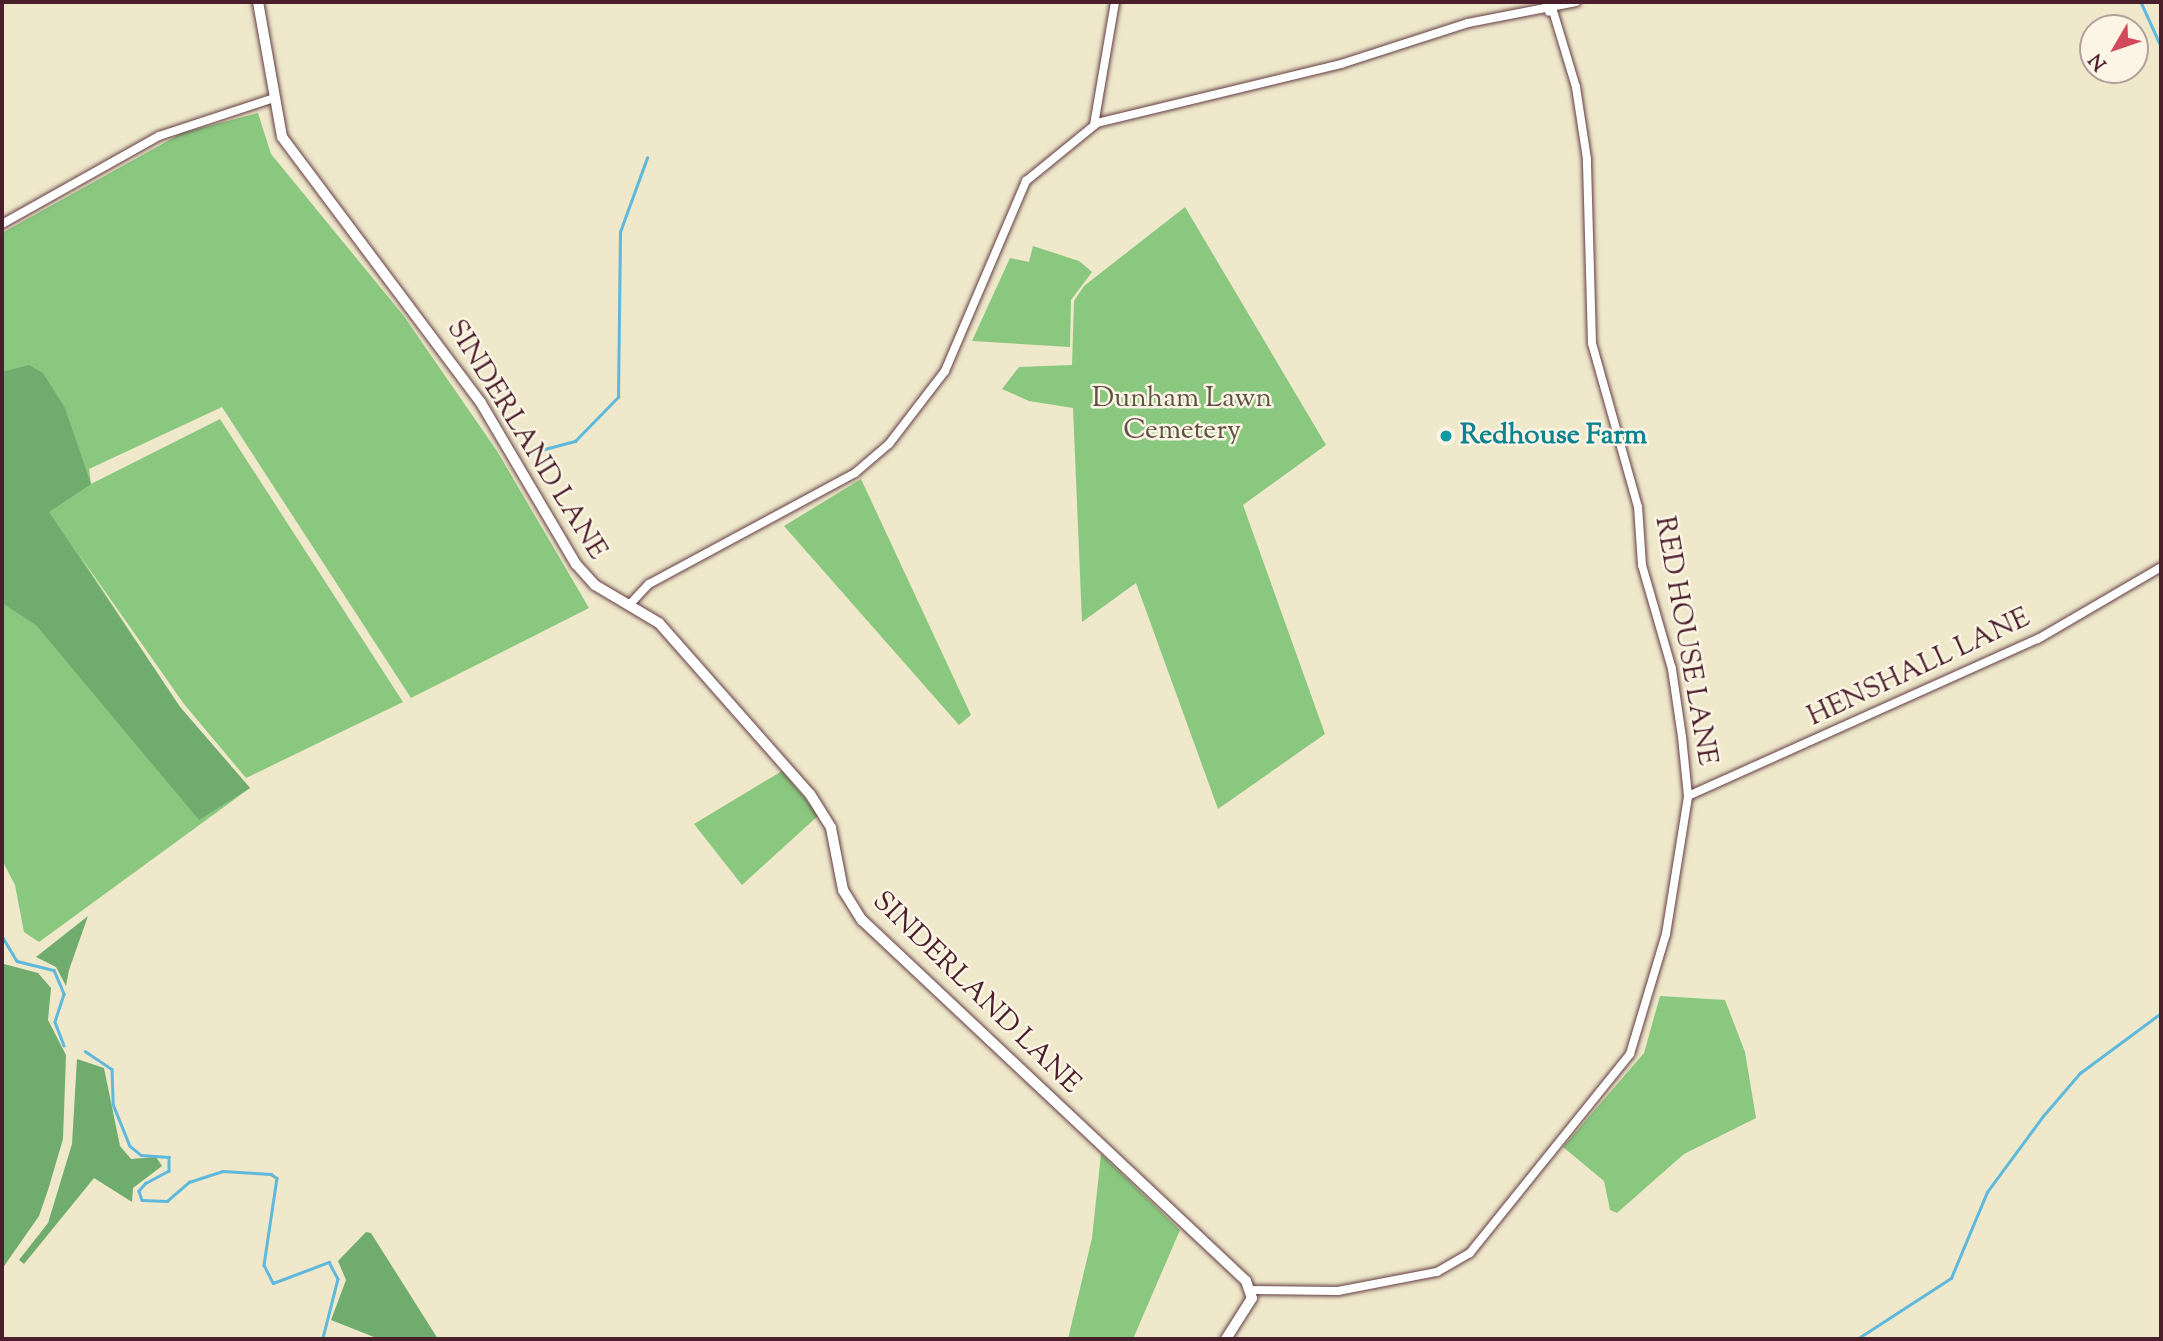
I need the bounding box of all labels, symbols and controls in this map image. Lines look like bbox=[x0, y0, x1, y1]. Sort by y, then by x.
north arrow bbox=[2079, 14, 2149, 84]
text: N bbox=[2084, 47, 2114, 76]
street label: SINDERLAND LANE bbox=[439, 314, 613, 566]
park label: Dunham Lawn Cemetery bbox=[1092, 382, 1272, 448]
place label: Redhouse Farm bbox=[1460, 419, 1647, 453]
marker: Redhouse Farm bbox=[1438, 428, 1454, 444]
street label: RED HOUSE LANE bbox=[1647, 514, 1723, 768]
street label: HENSHALL LANE bbox=[1802, 602, 2036, 734]
street label: SINDERLAND LANE bbox=[865, 885, 1087, 1101]

